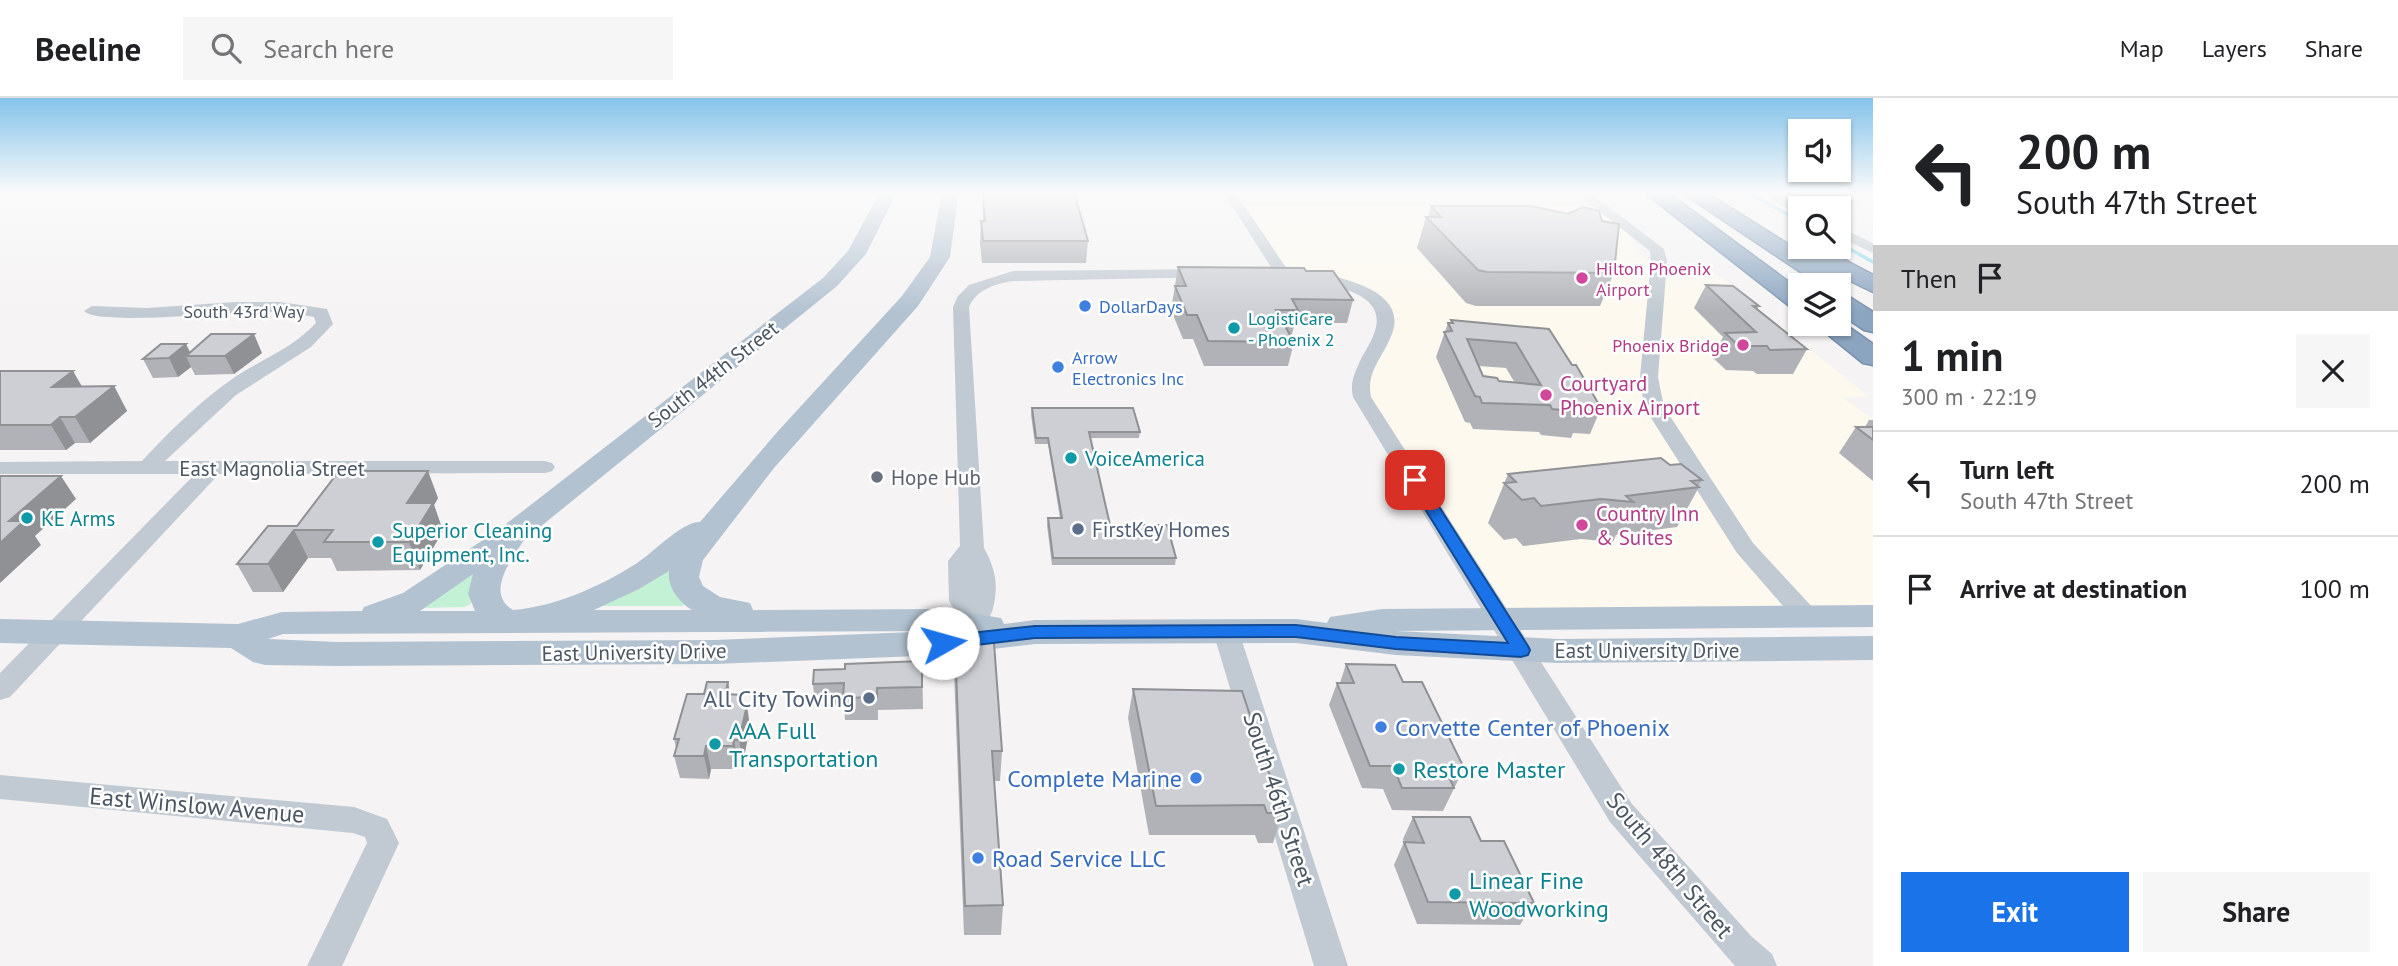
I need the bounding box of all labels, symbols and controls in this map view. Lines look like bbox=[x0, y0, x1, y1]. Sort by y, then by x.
search box bbox=[183, 17, 673, 80]
text: Beeline bbox=[35, 27, 141, 70]
icon: search bbox=[207, 29, 245, 67]
text: Search here bbox=[263, 32, 394, 65]
text: Map bbox=[2120, 33, 2164, 64]
text: Layers bbox=[2202, 33, 2267, 64]
text: Share bbox=[2305, 33, 2363, 64]
map controls bbox=[1788, 119, 1851, 336]
button: sound bbox=[1788, 119, 1851, 182]
text: 200 m bbox=[2016, 119, 2151, 183]
icon: left bbox=[1901, 126, 1992, 217]
text: South 47th Street bbox=[2016, 181, 2257, 223]
button: search bbox=[1788, 196, 1851, 259]
place label: Hilton Phoenix Airport bbox=[1596, 257, 1711, 301]
icon: arrive bbox=[1971, 259, 2009, 297]
text: Then bbox=[1901, 262, 1957, 295]
marker: Hilton Phoenix Airport bbox=[1574, 270, 1590, 286]
button: layers bbox=[1788, 273, 1851, 336]
place label: DollarDays bbox=[1099, 295, 1183, 318]
marker: DollarDays bbox=[1077, 298, 1093, 314]
street label: South 43rd Way bbox=[183, 300, 305, 323]
place label: LogistiCare - Phoenix 2 bbox=[1248, 307, 1335, 351]
street label: South 44th Street bbox=[642, 315, 784, 433]
marker: LogistiCare - Phoenix 2 bbox=[1226, 320, 1242, 336]
text: 1 min bbox=[1901, 328, 2003, 383]
place label: Phoenix Bridge bbox=[1612, 334, 1729, 357]
button: close bbox=[2296, 334, 2370, 408]
marker: Phoenix Bridge bbox=[1735, 337, 1751, 353]
place label: Arrow Electronics Inc bbox=[1072, 346, 1184, 390]
marker: Arrow Electronics Inc bbox=[1050, 359, 1066, 375]
place label: Courtyard Phoenix Airport bbox=[1560, 370, 1700, 421]
text: 300 m · 22:19 bbox=[1901, 382, 2037, 411]
marker: Courtyard Phoenix Airport bbox=[1538, 387, 1554, 403]
place label: VoiceAmerica bbox=[1084, 445, 1205, 472]
marker: VoiceAmerica bbox=[1063, 450, 1079, 466]
pin bbox=[1385, 450, 1445, 510]
text: Turn left bbox=[1960, 453, 2054, 486]
street label: East Magnolia Street bbox=[179, 455, 365, 482]
icon: arrive bbox=[1396, 461, 1434, 499]
place label: Hope Hub bbox=[891, 464, 981, 491]
icon: left bbox=[1901, 465, 1939, 503]
text: 200 m bbox=[2299, 467, 2370, 500]
marker: Hope Hub bbox=[869, 469, 885, 485]
text: South 47th Street bbox=[1960, 486, 2133, 515]
place label: Country Inn & Suites bbox=[1596, 500, 1699, 551]
place label: KE Arms bbox=[41, 505, 115, 532]
marker: KE Arms bbox=[19, 510, 35, 526]
place label: FirstKey Homes bbox=[1092, 516, 1230, 543]
place label: Superior Cleaning Equipment, Inc. bbox=[392, 517, 552, 568]
marker: Country Inn & Suites bbox=[1574, 517, 1590, 533]
marker: FirstKey Homes bbox=[1070, 521, 1086, 537]
marker: Superior Cleaning Equipment, Inc. bbox=[370, 534, 386, 550]
icon: arrive bbox=[1901, 570, 1939, 608]
text: Arrive at destination bbox=[1960, 572, 2187, 605]
text: 100 m bbox=[2299, 572, 2370, 605]
position arrow bbox=[906, 606, 980, 680]
street label: East University Drive bbox=[541, 637, 727, 667]
street label: East University Drive bbox=[1554, 637, 1740, 664]
place label: All City Towing bbox=[703, 683, 855, 714]
marker: All City Towing bbox=[861, 690, 877, 706]
street label: South 46th Street bbox=[1236, 708, 1322, 890]
place label: Corvette Center of Phoenix bbox=[1395, 712, 1670, 743]
place label: AAA Full Transportation bbox=[729, 715, 878, 774]
marker: Corvette Center of Phoenix bbox=[1373, 719, 1389, 735]
marker: AAA Full Transportation bbox=[707, 736, 723, 752]
place label: Restore Master bbox=[1413, 754, 1565, 785]
marker: Restore Master bbox=[1391, 761, 1407, 777]
place label: Complete Marine bbox=[1007, 763, 1182, 794]
marker: Complete Marine bbox=[1188, 770, 1204, 786]
street label: East Winslow Avenue bbox=[88, 780, 306, 830]
street label: South 48th Street bbox=[1600, 786, 1740, 944]
place label: Road Service LLC bbox=[992, 843, 1166, 874]
marker: Road Service LLC bbox=[970, 850, 986, 866]
place label: Linear Fine Woodworking bbox=[1469, 865, 1609, 924]
button: Exit bbox=[1901, 872, 2129, 952]
button: Share bbox=[2143, 872, 2370, 952]
marker: Linear Fine Woodworking bbox=[1447, 886, 1463, 902]

